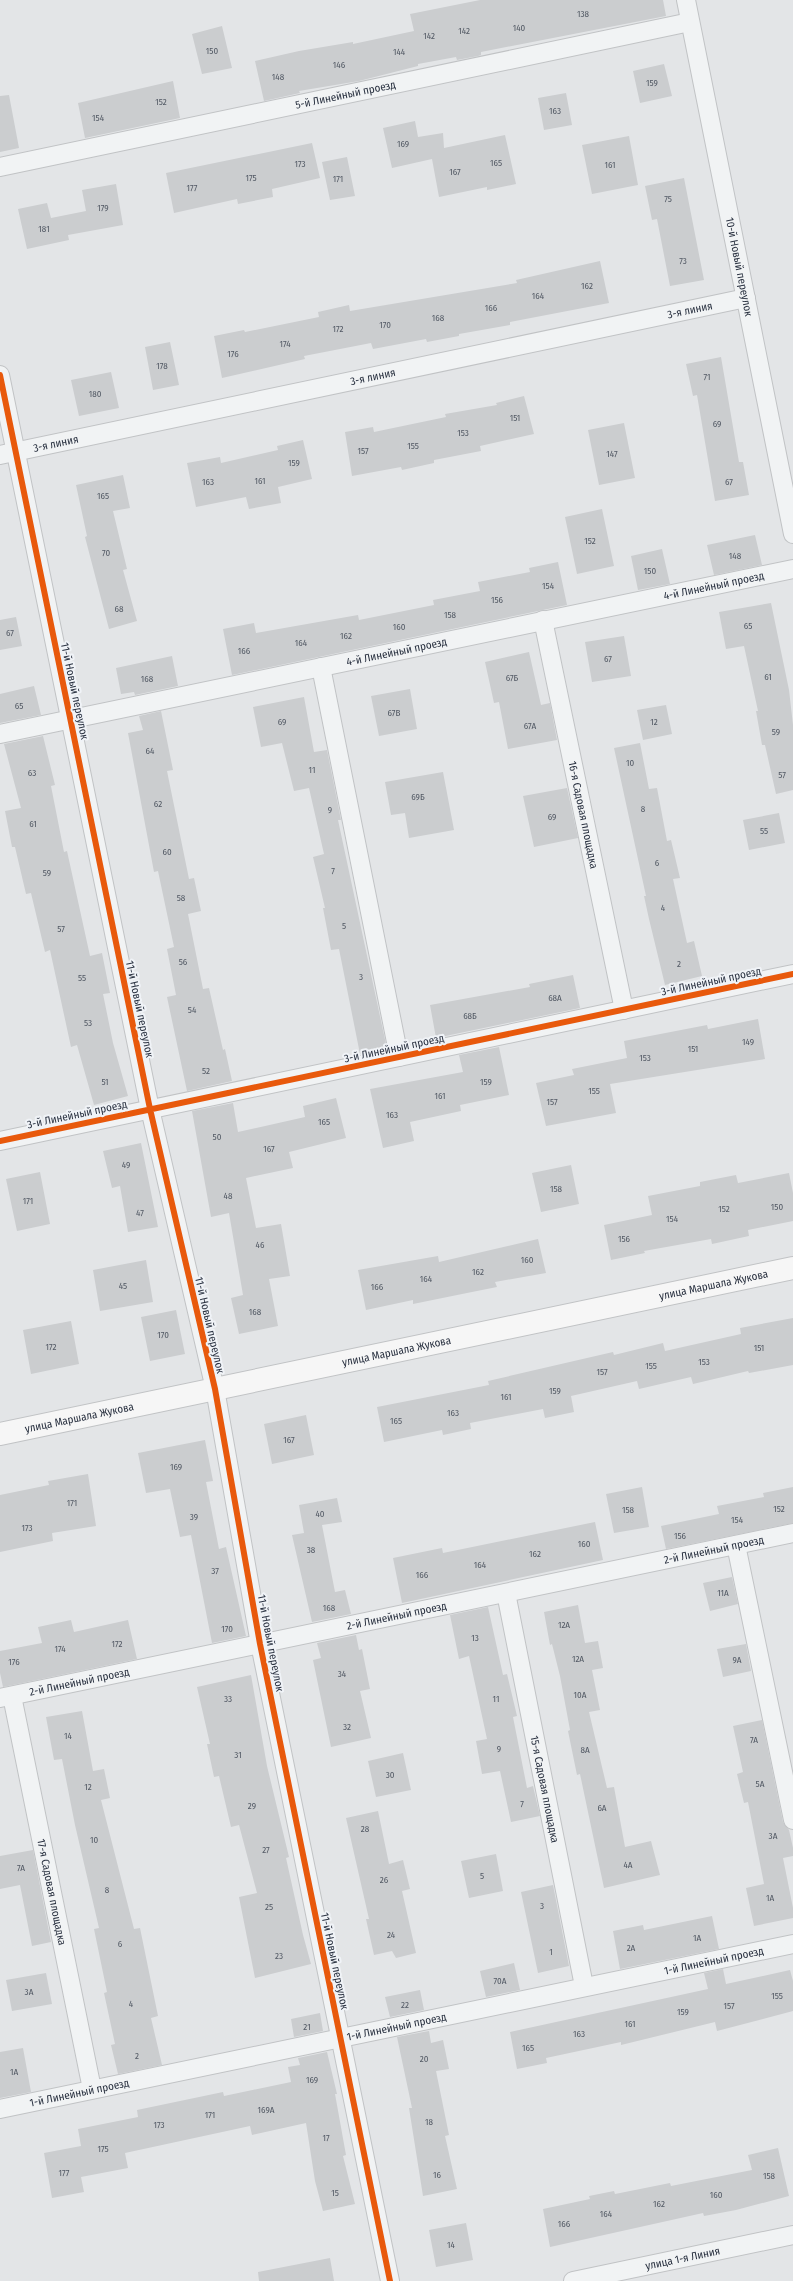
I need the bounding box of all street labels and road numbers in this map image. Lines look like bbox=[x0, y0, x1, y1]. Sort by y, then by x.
street label: 5-й Линейный проезд bbox=[294, 78, 397, 112]
street label: 10-й Новый переулок bbox=[723, 216, 755, 318]
street label: 3-я линия bbox=[666, 299, 714, 321]
street label: 3-я линия bbox=[349, 366, 397, 388]
street label: 3-я линия bbox=[32, 433, 80, 455]
street label: 4-й Линейный проезд bbox=[662, 569, 766, 603]
street label: 4-й Линейный проезд bbox=[345, 635, 448, 669]
street label: 11-й Новый переулок bbox=[58, 641, 91, 742]
street label: 16-я Садовая площадка bbox=[565, 760, 600, 870]
street label: 11-й Новый переулок bbox=[123, 959, 156, 1060]
street label: 3-й Линейный проезд bbox=[660, 964, 763, 998]
street label: 3-й Линейный проезд bbox=[343, 1031, 446, 1065]
street label: 3-й Линейный проезд bbox=[26, 1097, 129, 1131]
street label: улица Маршала Жукова bbox=[658, 1267, 769, 1303]
street label: 11-й Новый переулок bbox=[192, 1276, 227, 1375]
street label: улица Маршала Жукова bbox=[341, 1334, 452, 1369]
street label: улица Маршала Жукова bbox=[24, 1400, 135, 1436]
street label: 2-й Линейный проезд bbox=[663, 1533, 765, 1567]
street label: 11-й Новый переулок bbox=[255, 1593, 286, 1694]
street label: 2-й Линейный проезд bbox=[345, 1599, 448, 1633]
street label: 2-й Линейный проезд bbox=[28, 1665, 131, 1699]
street label: 15-я Садовая площадка bbox=[527, 1735, 561, 1844]
street label: 17-я Садовая площадка bbox=[34, 1838, 69, 1946]
street label: 11-й Новый переулок bbox=[318, 1911, 351, 2012]
street label: 1-й Линейный проезд bbox=[663, 1944, 765, 1978]
street label: 1-й Линейный проезд bbox=[346, 2010, 448, 2044]
street label: 1-й Линейный проезд bbox=[29, 2076, 131, 2110]
street label: улица 1-я Линия bbox=[644, 2244, 721, 2273]

